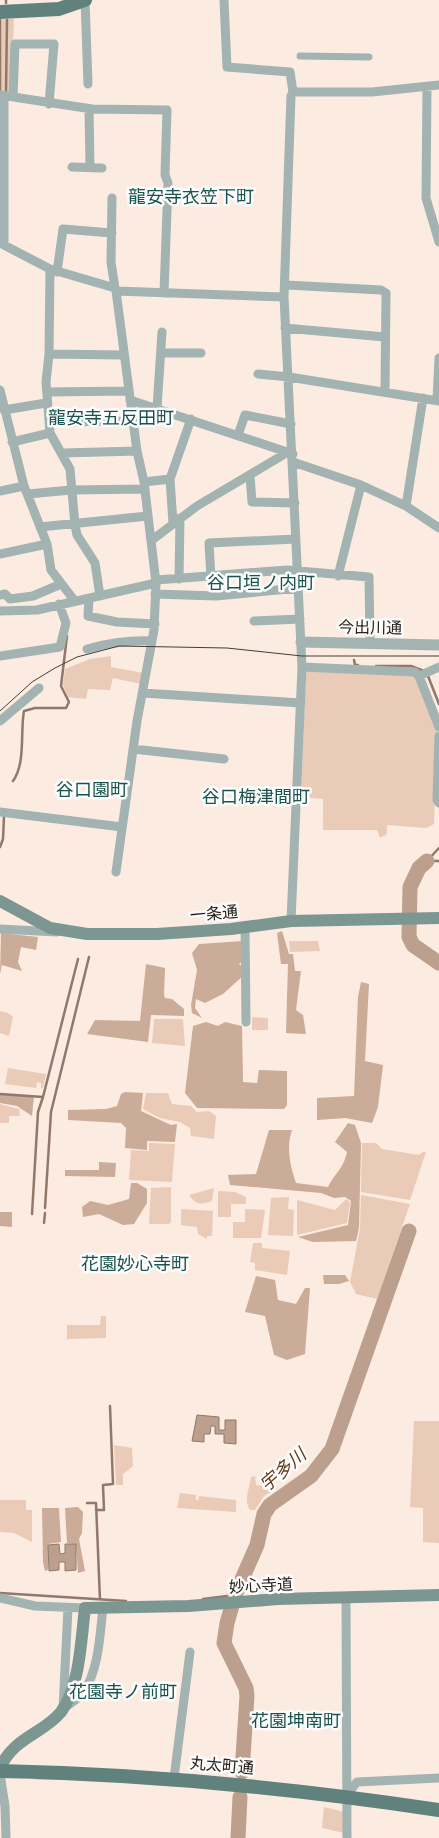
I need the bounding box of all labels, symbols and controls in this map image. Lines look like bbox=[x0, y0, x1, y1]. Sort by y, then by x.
district label: 龍安寺衣笠下町 bbox=[128, 185, 254, 208]
district label: 龍安寺五反田町 bbox=[48, 406, 174, 429]
district label: 谷口垣ノ内町 bbox=[207, 571, 315, 594]
street label: 今出川通 bbox=[338, 616, 402, 639]
district label: 谷口園町 bbox=[56, 778, 128, 801]
district label: 谷口梅津間町 bbox=[202, 785, 310, 808]
street label: 一条通 bbox=[189, 901, 239, 926]
district label: 花園妙心寺町 bbox=[81, 1252, 189, 1275]
water label: 宇多川 bbox=[255, 1442, 312, 1496]
street label: 妙心寺道 bbox=[229, 1573, 294, 1598]
district label: 花園寺ノ前町 bbox=[69, 1680, 177, 1703]
district label: 花園坤南町 bbox=[251, 1709, 341, 1732]
street label: 丸太町通 bbox=[189, 1752, 255, 1779]

